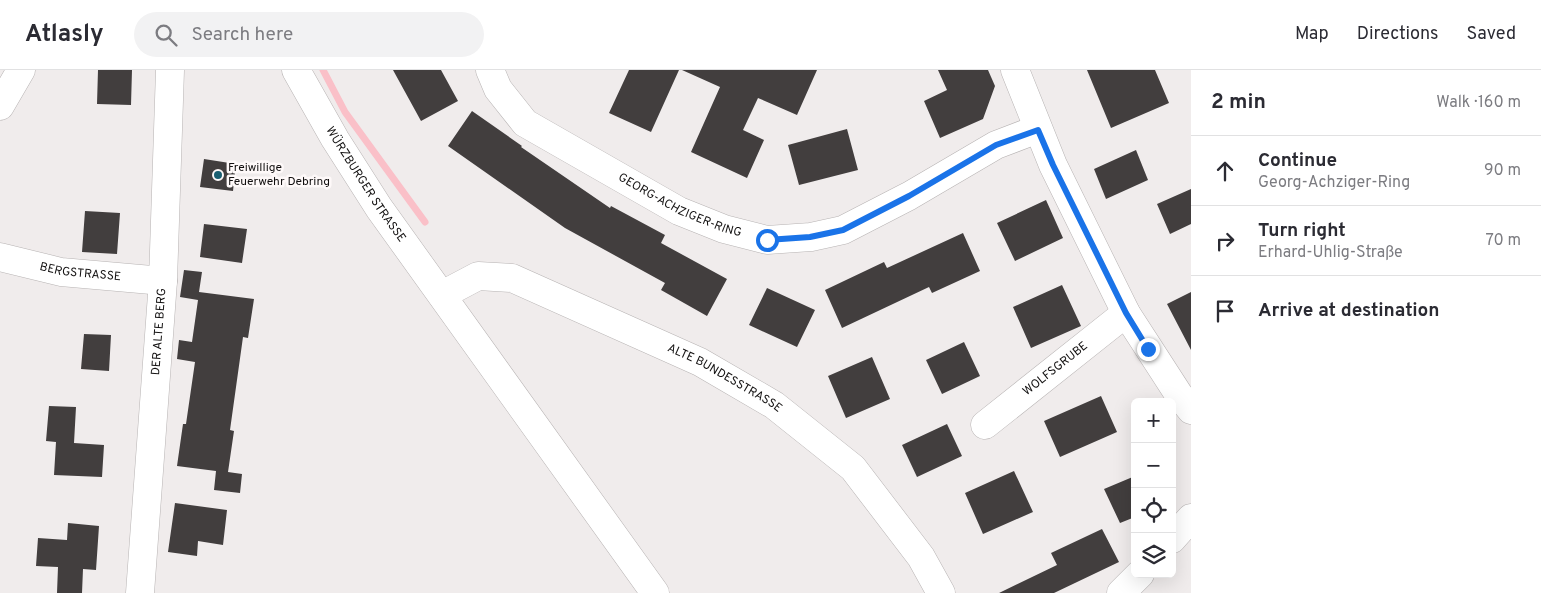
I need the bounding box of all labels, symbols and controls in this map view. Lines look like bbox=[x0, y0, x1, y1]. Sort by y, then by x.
search box bbox=[134, 12, 484, 57]
text: Atlasly bbox=[25, 20, 104, 50]
icon: search bbox=[152, 21, 180, 49]
text: Search here bbox=[192, 23, 293, 47]
text: Map bbox=[1295, 23, 1329, 46]
text: Directions bbox=[1357, 23, 1439, 46]
text: Saved bbox=[1467, 23, 1516, 46]
text: 2 min bbox=[1211, 89, 1266, 116]
text: Walk · 160 m bbox=[1436, 93, 1521, 113]
street label: WÜRZBURGER STRASSE bbox=[322, 124, 409, 246]
text: Continue bbox=[1258, 149, 1337, 173]
icon: ahead bbox=[1211, 157, 1239, 185]
place label: Freiwillige Feuerwehr Debring bbox=[228, 160, 330, 190]
text: 90 m bbox=[1484, 161, 1521, 181]
marker: Freiwillige Feuerwehr Debring bbox=[212, 169, 224, 181]
street label: GEORG-ACHZIGER-RING bbox=[615, 170, 743, 241]
text: Georg-Achziger-Ring bbox=[1258, 173, 1410, 193]
text: Turn right bbox=[1258, 219, 1346, 243]
icon: right bbox=[1211, 227, 1239, 255]
route start bbox=[756, 229, 779, 252]
text: 70 m bbox=[1486, 231, 1521, 251]
text: Erhard-Uhlig-Straße bbox=[1258, 243, 1403, 263]
street label: BERGSTRASSE bbox=[38, 259, 122, 285]
street label: DER ALTE BERG bbox=[148, 288, 170, 376]
icon: arrive bbox=[1211, 297, 1239, 325]
text: Arrive at destination bbox=[1258, 299, 1439, 323]
street label: WOLFSGRUBE bbox=[1020, 338, 1091, 400]
route end bbox=[1137, 338, 1160, 361]
street label: ALTE BUNDESSTRASSE bbox=[665, 340, 785, 416]
map controls bbox=[1131, 398, 1176, 578]
button: + bbox=[1131, 398, 1176, 443]
button: − bbox=[1131, 443, 1176, 488]
button: locate bbox=[1131, 488, 1176, 533]
button: layers bbox=[1131, 533, 1176, 578]

